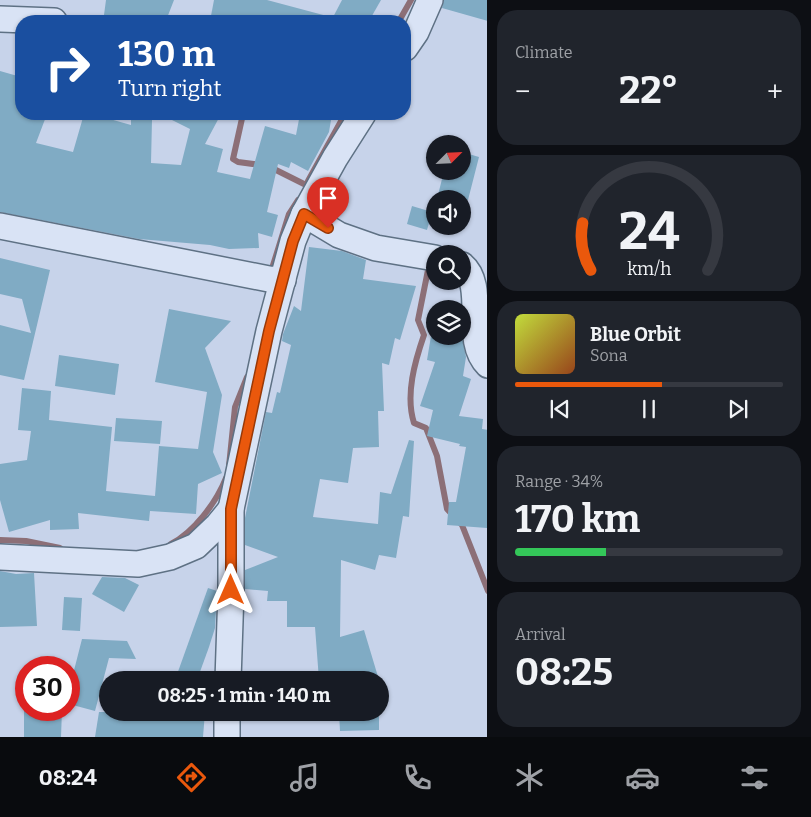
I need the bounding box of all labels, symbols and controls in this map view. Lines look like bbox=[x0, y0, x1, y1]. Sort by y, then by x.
text: 130 m bbox=[118, 33, 215, 75]
icon: right bbox=[35, 35, 100, 100]
text: Climate bbox=[515, 43, 573, 62]
text: 22° bbox=[619, 67, 678, 113]
text: Turn right bbox=[118, 75, 221, 102]
text: − bbox=[515, 75, 530, 108]
text: + bbox=[767, 75, 783, 108]
north arrow bbox=[426, 135, 471, 180]
map controls bbox=[426, 135, 471, 345]
pin bbox=[307, 177, 349, 228]
icon: arrive bbox=[314, 184, 342, 212]
button: sound bbox=[426, 190, 471, 235]
text: 24 bbox=[619, 200, 680, 263]
button: search bbox=[426, 245, 471, 290]
text: km/h bbox=[627, 258, 671, 280]
button: layers bbox=[426, 300, 471, 345]
text: Blue Orbit bbox=[590, 323, 681, 346]
text: Sona bbox=[590, 346, 627, 365]
icon: previous bbox=[546, 395, 574, 423]
icon: pause bbox=[635, 395, 663, 423]
icon: next bbox=[724, 395, 752, 423]
text: Range · 34% bbox=[515, 472, 603, 491]
text: 170 km bbox=[515, 496, 640, 542]
position arrow bbox=[204, 563, 256, 615]
text: Arrival bbox=[515, 625, 566, 644]
text: 08:25 bbox=[515, 649, 613, 695]
speed limit sign: 30 bbox=[15, 656, 80, 721]
text: 08:25 · 1 min · 140 m bbox=[158, 684, 330, 707]
icon: directions bbox=[174, 760, 209, 795]
icon: music bbox=[287, 760, 322, 795]
icon: phone bbox=[400, 760, 435, 795]
icon: climate bbox=[512, 760, 547, 795]
icon: car bbox=[625, 760, 660, 795]
icon: filters bbox=[737, 760, 772, 795]
text: 08:24 bbox=[39, 764, 97, 791]

